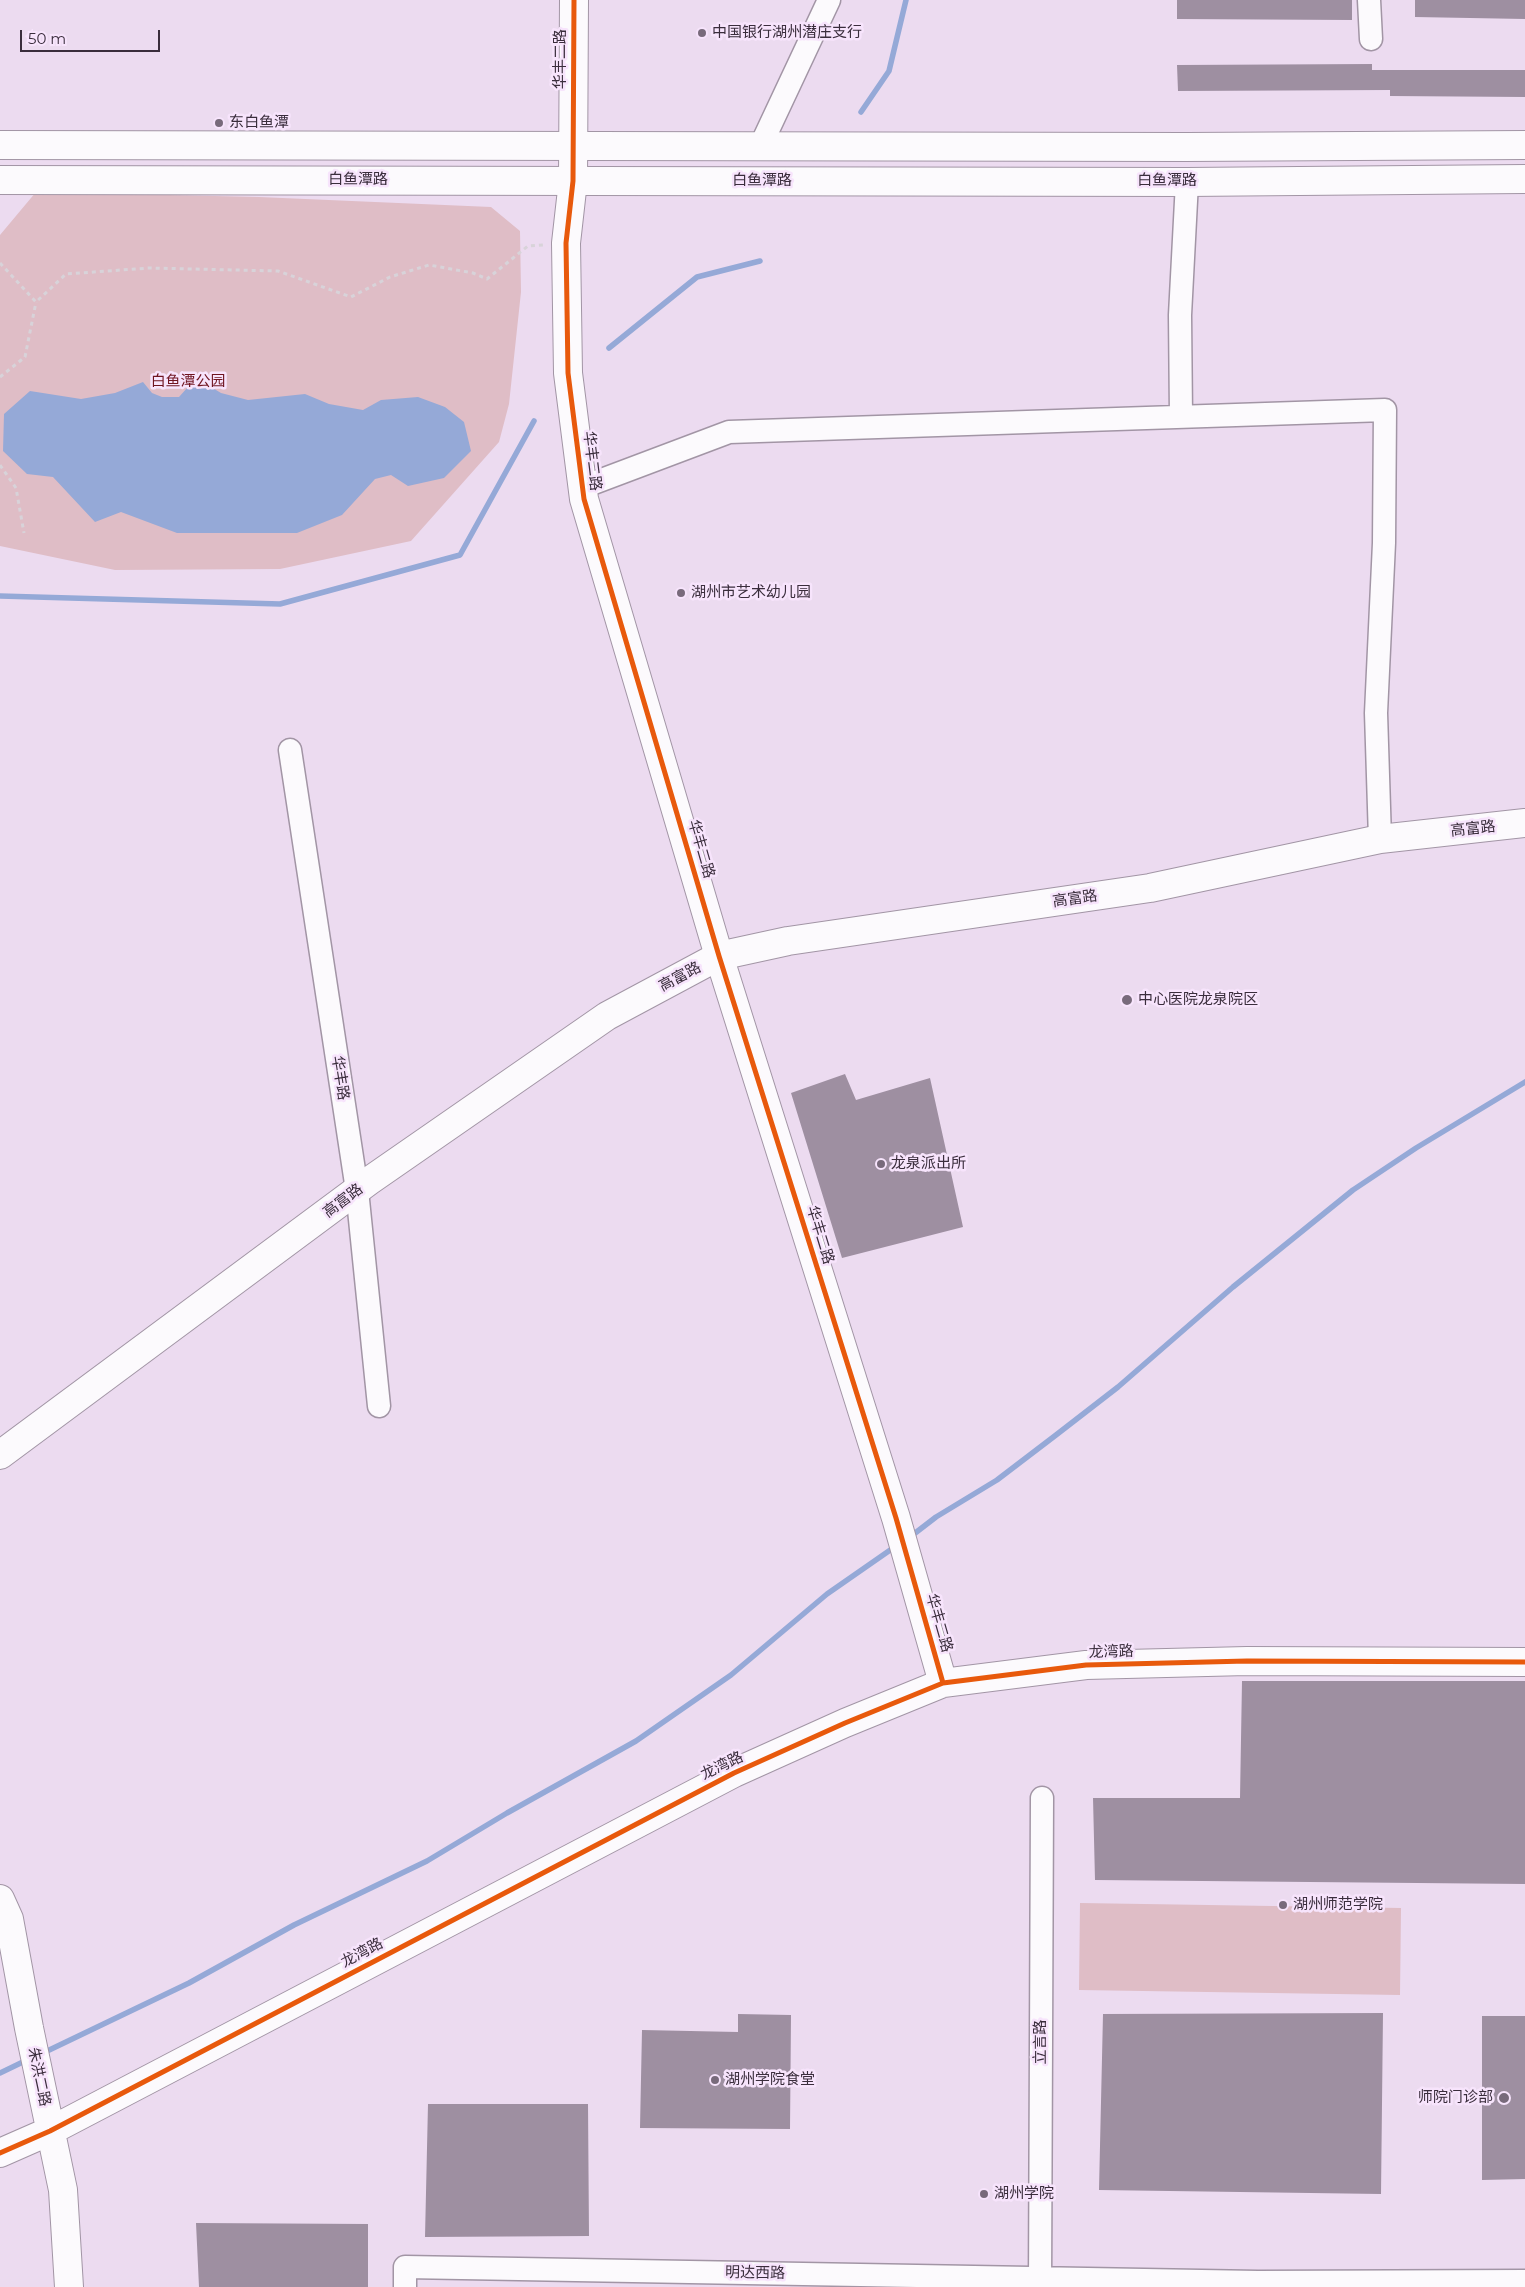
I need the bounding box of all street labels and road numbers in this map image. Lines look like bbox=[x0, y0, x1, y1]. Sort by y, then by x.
street label: 华丰二路 bbox=[552, 29, 570, 89]
street label: 白鱼潭路 bbox=[328, 171, 388, 189]
street label: 白鱼潭路 bbox=[732, 172, 792, 190]
street label: 白鱼潭路 bbox=[1137, 172, 1197, 190]
street label: 华丰二路 bbox=[579, 430, 605, 492]
street label: 华丰二路 bbox=[684, 818, 718, 880]
street label: 高富路 bbox=[1450, 818, 1496, 840]
street label: 高富路 bbox=[1051, 887, 1099, 911]
street label: 高富路 bbox=[656, 958, 704, 996]
street label: 华丰路 bbox=[328, 1054, 352, 1102]
street label: 高富路 bbox=[320, 1180, 366, 1222]
street label: 华丰二路 bbox=[803, 1204, 837, 1266]
street label: 华丰二路 bbox=[922, 1592, 956, 1654]
street label: 龙湾路 bbox=[1088, 1642, 1134, 1662]
street label: 龙湾路 bbox=[698, 1748, 746, 1784]
street label: 龙湾路 bbox=[338, 1934, 386, 1972]
street label: 立言路 bbox=[1032, 2020, 1050, 2064]
street label: 朱洪二路 bbox=[24, 2046, 54, 2108]
street label: 明达西路 bbox=[725, 2263, 785, 2283]

